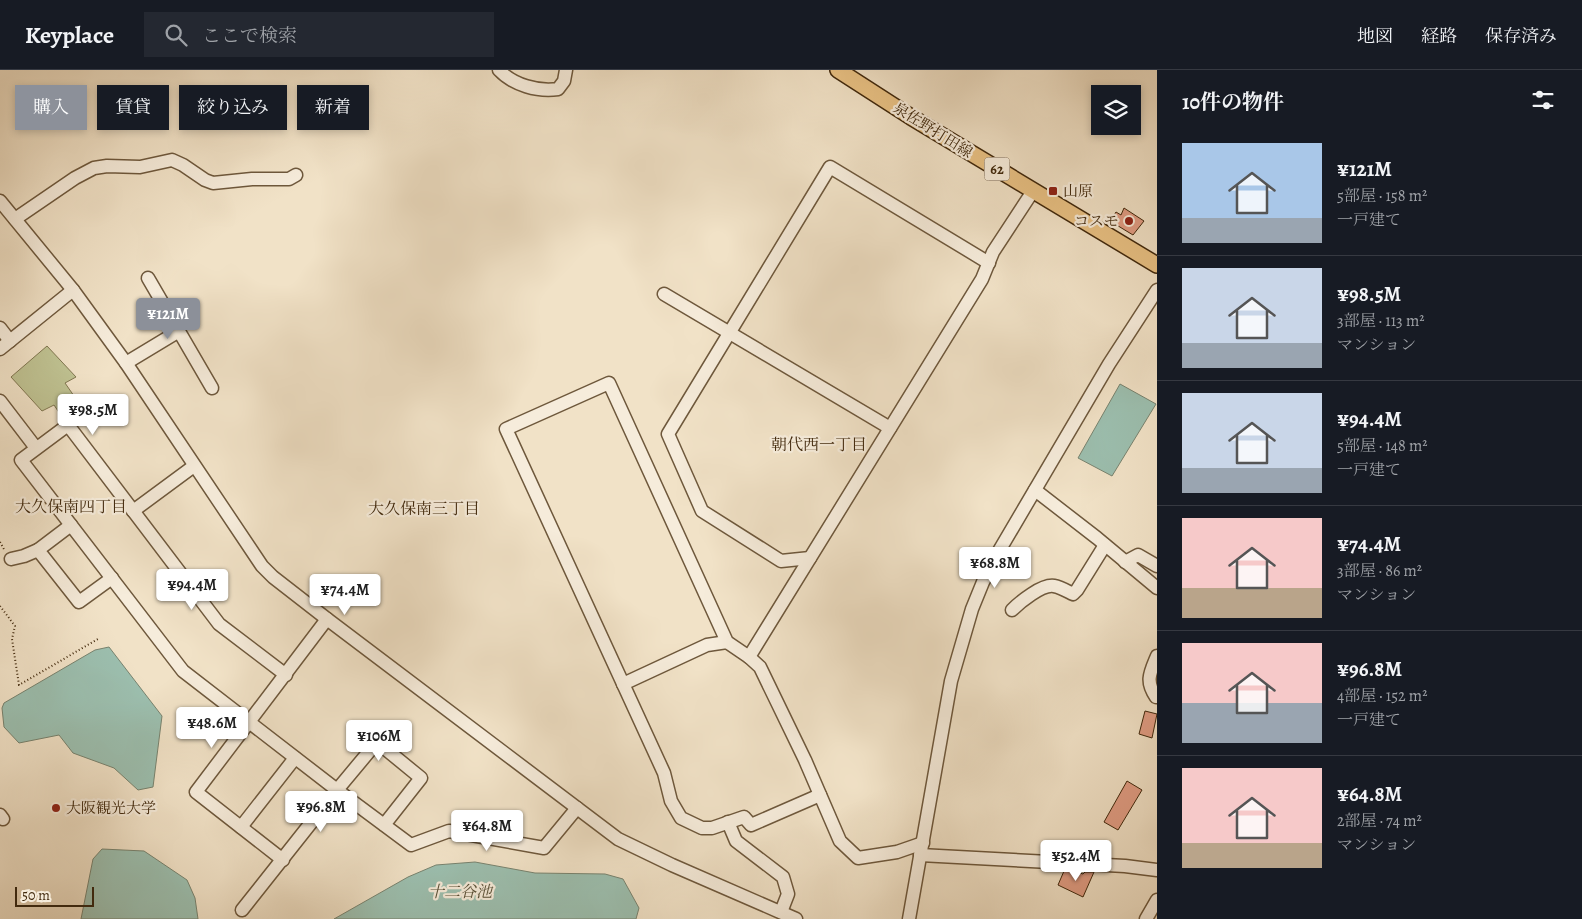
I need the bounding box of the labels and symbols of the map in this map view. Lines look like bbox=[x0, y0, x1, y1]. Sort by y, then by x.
street label: 泉佐野打田線 bbox=[890, 98, 976, 162]
road number: 62 bbox=[984, 158, 1010, 180]
place label: 山原 bbox=[1063, 181, 1093, 201]
marker: 山原 bbox=[1047, 185, 1059, 197]
place label: コスモ bbox=[1074, 211, 1119, 231]
marker: コスモ bbox=[1123, 215, 1135, 227]
pin: ¥121M bbox=[133, 298, 203, 340]
pin: ¥98.5M bbox=[52, 394, 134, 436]
district label: 朝代西一丁目 bbox=[771, 434, 867, 456]
district label: 大久保南四丁目 bbox=[15, 496, 127, 518]
district label: 大久保南三丁目 bbox=[368, 498, 480, 520]
pin: ¥68.8M bbox=[954, 546, 1036, 589]
pin: ¥94.4M bbox=[151, 568, 233, 611]
pin: ¥74.4M bbox=[304, 574, 386, 616]
pin: ¥48.6M bbox=[171, 706, 253, 749]
pin: ¥106M bbox=[344, 720, 414, 762]
pin: ¥96.8M bbox=[280, 790, 362, 833]
place label: 大阪観光大学 bbox=[66, 798, 156, 818]
marker: 大阪観光大学 bbox=[50, 802, 62, 814]
pin: ¥64.8M bbox=[446, 810, 528, 852]
pin: ¥52.4M bbox=[1035, 840, 1117, 882]
water label: 十二谷池 bbox=[428, 881, 494, 903]
scale bar bbox=[15, 884, 94, 907]

